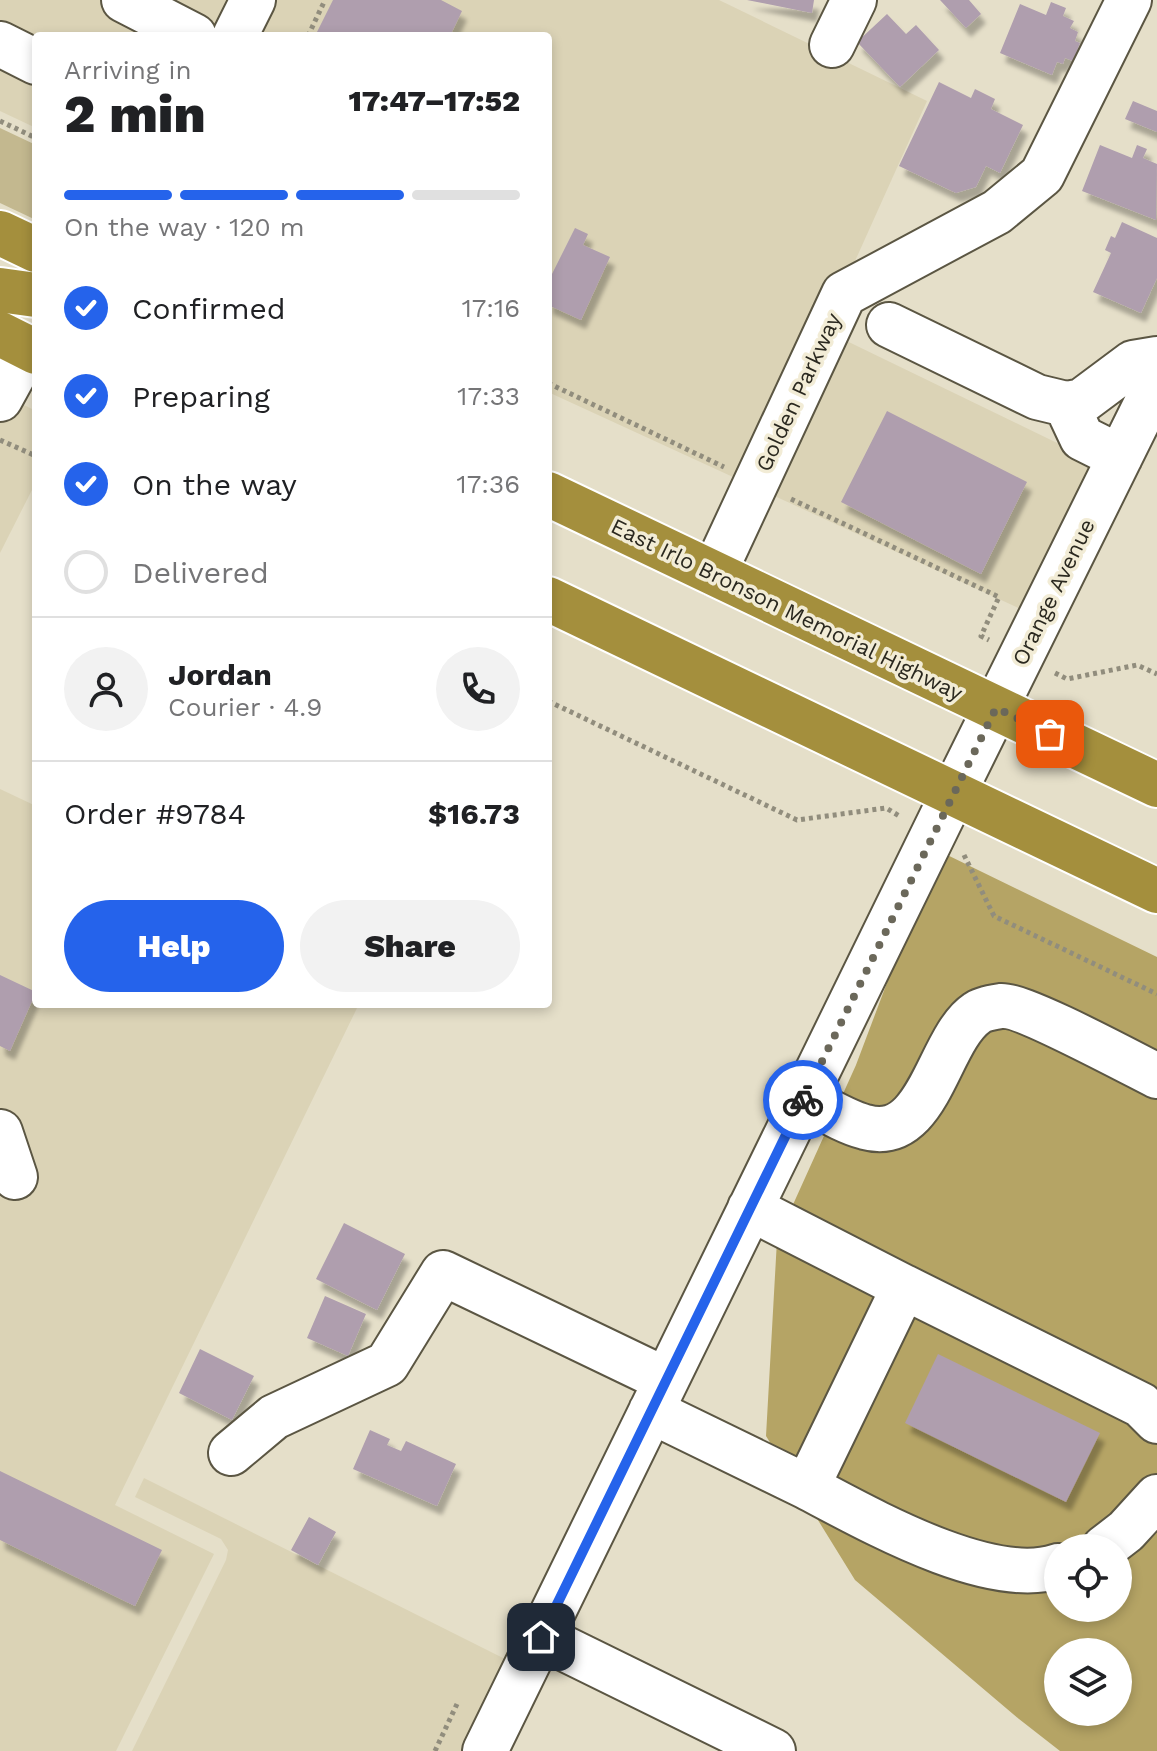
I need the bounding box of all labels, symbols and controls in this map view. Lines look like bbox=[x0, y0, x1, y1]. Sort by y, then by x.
text: Arriving in bbox=[64, 55, 192, 85]
text: 17:47–17:52 bbox=[348, 83, 520, 118]
text: 2 min bbox=[64, 84, 206, 145]
text: On the way · 120 m bbox=[64, 212, 304, 242]
icon: check bbox=[64, 286, 108, 330]
text: Confirmed bbox=[132, 291, 286, 326]
text: 17:16 bbox=[462, 293, 520, 323]
street label: Golden Parkway bbox=[751, 308, 846, 475]
icon: check bbox=[64, 374, 108, 418]
text: Preparing bbox=[132, 379, 270, 414]
text: 17:33 bbox=[457, 381, 520, 411]
icon: check bbox=[64, 462, 108, 506]
text: On the way bbox=[132, 467, 297, 502]
text: 17:36 bbox=[457, 469, 520, 499]
street label: East Irlo Bronson Memorial Highway bbox=[607, 513, 967, 706]
street label: Orange Avenue bbox=[1007, 515, 1100, 670]
text: Delivered bbox=[132, 555, 269, 590]
button: person bbox=[64, 647, 148, 731]
button: phone bbox=[436, 647, 520, 731]
text: Jordan bbox=[168, 657, 272, 692]
text: Courier · 4.9 bbox=[168, 692, 322, 722]
pin bbox=[1016, 700, 1084, 768]
icon: bag bbox=[1028, 712, 1072, 756]
text: Order #9784 bbox=[64, 796, 246, 831]
text: $16.73 bbox=[428, 796, 520, 831]
button: Help bbox=[64, 900, 284, 992]
button: Share bbox=[300, 900, 520, 992]
courier bbox=[763, 1060, 843, 1140]
icon: bike bbox=[781, 1078, 825, 1122]
map controls bbox=[1044, 1534, 1132, 1726]
button: locate bbox=[1044, 1534, 1132, 1622]
pin bbox=[507, 1603, 575, 1671]
icon: home bbox=[519, 1615, 563, 1659]
button: layers bbox=[1044, 1638, 1132, 1726]

